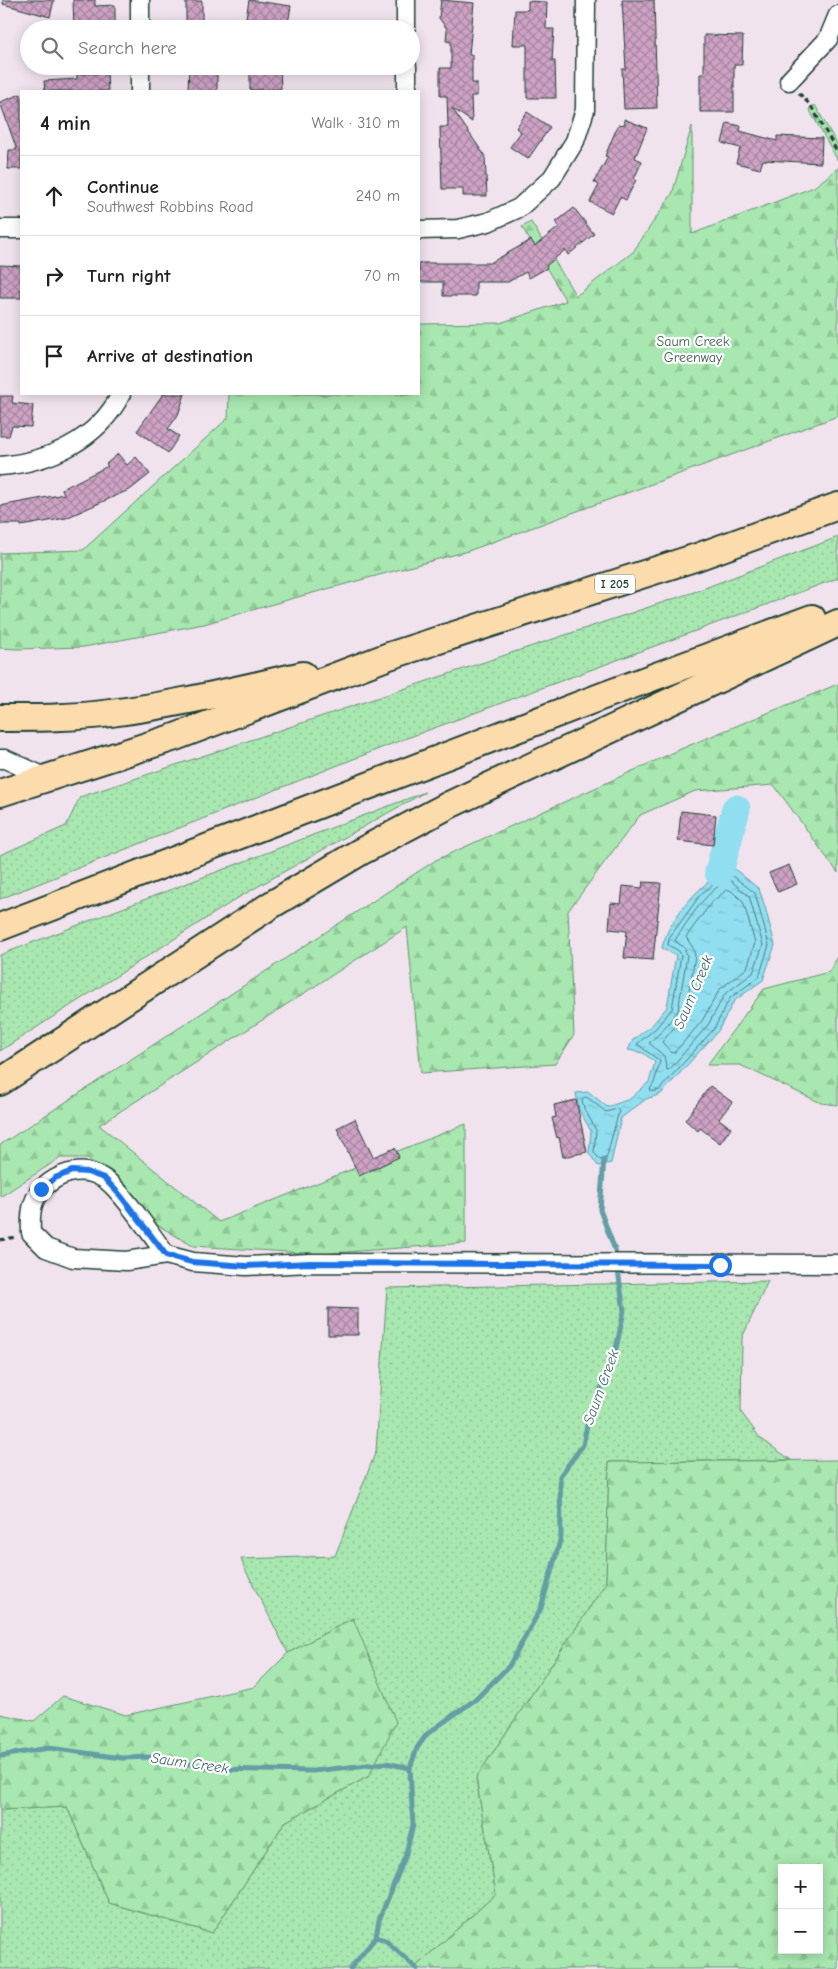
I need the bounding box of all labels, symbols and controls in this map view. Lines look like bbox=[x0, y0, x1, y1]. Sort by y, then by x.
search box bbox=[20, 20, 420, 75]
icon: search bbox=[38, 34, 66, 62]
text: Search here bbox=[78, 37, 177, 59]
text: 4 min bbox=[40, 111, 91, 135]
text: Walk · 310 m bbox=[311, 114, 400, 132]
text: Continue bbox=[87, 176, 159, 198]
icon: ahead bbox=[40, 182, 68, 210]
text: 240 m bbox=[356, 187, 400, 205]
text: Southwest Robbins Road bbox=[87, 198, 253, 216]
icon: right bbox=[40, 262, 68, 290]
text: Turn right bbox=[87, 265, 171, 287]
text: 70 m bbox=[364, 267, 400, 285]
park label: Saum Creek Greenway bbox=[656, 333, 730, 366]
icon: arrive bbox=[40, 342, 68, 370]
text: Arrive at destination bbox=[87, 345, 253, 367]
road number: I 205 bbox=[595, 574, 635, 594]
water label: Saum Creek bbox=[669, 952, 717, 1032]
route end bbox=[30, 1178, 53, 1201]
route start bbox=[709, 1254, 732, 1277]
water label: Saum Creek bbox=[579, 1346, 623, 1427]
water label: Saum Creek bbox=[150, 1749, 231, 1777]
map controls bbox=[778, 1864, 823, 1954]
button: + bbox=[778, 1864, 823, 1909]
button: − bbox=[778, 1909, 823, 1954]

